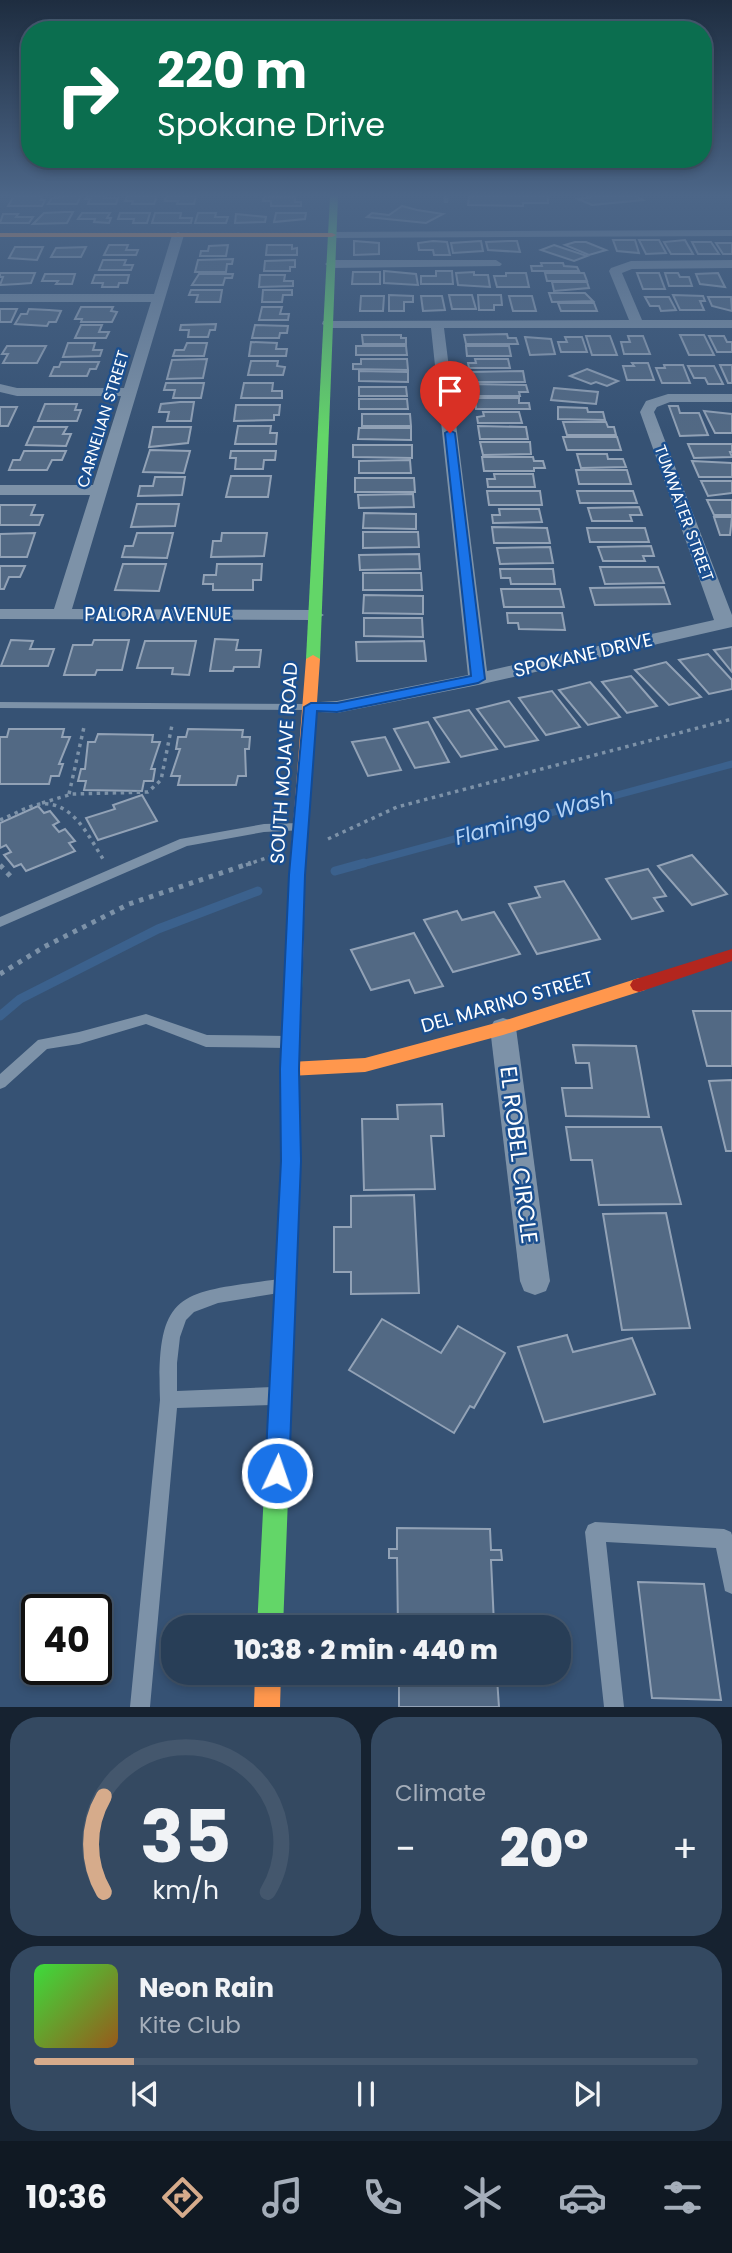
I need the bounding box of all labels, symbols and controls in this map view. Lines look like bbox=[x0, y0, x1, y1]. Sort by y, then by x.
text: 220 m bbox=[157, 37, 307, 105]
icon: right bbox=[42, 49, 133, 140]
text: Spokane Drive bbox=[157, 102, 385, 147]
street label: CARNELIAN STREET bbox=[71, 347, 135, 490]
pin bbox=[420, 361, 480, 433]
icon: arrive bbox=[431, 372, 469, 410]
street label: TUMWATER STREET bbox=[649, 442, 719, 585]
street label: PALORA AVENUE bbox=[84, 601, 232, 628]
street label: SPOKANE DRIVE bbox=[511, 626, 655, 684]
street label: SOUTH MOJAVE ROAD bbox=[263, 661, 305, 865]
water label: Flamingo Wash bbox=[451, 782, 617, 852]
street label: DEL MARINO STREET bbox=[418, 964, 596, 1040]
street label: EL ROBEL CIRCLE bbox=[492, 1064, 546, 1246]
position arrow bbox=[240, 1436, 314, 1510]
speed limit sign: 40 bbox=[21, 1594, 112, 1685]
text: 10:38 · 2 min · 440 m bbox=[234, 1632, 498, 1668]
text: Climate bbox=[395, 1777, 486, 1809]
text: 35 bbox=[140, 1787, 231, 1888]
text: 20° bbox=[500, 1812, 588, 1885]
text: − bbox=[395, 1822, 416, 1875]
text: + bbox=[672, 1822, 698, 1875]
text: km/h bbox=[152, 1873, 219, 1908]
text: Neon Rain bbox=[139, 1970, 274, 2006]
text: Kite Club bbox=[139, 2009, 241, 2041]
icon: previous bbox=[126, 2075, 164, 2113]
icon: pause bbox=[347, 2075, 385, 2113]
icon: next bbox=[568, 2075, 606, 2113]
icon: directions bbox=[158, 2173, 207, 2222]
icon: music bbox=[258, 2173, 307, 2222]
icon: phone bbox=[358, 2173, 407, 2222]
icon: climate bbox=[458, 2173, 507, 2222]
icon: car bbox=[558, 2173, 607, 2222]
icon: filters bbox=[658, 2173, 707, 2222]
text: 10:36 bbox=[25, 2174, 107, 2219]

